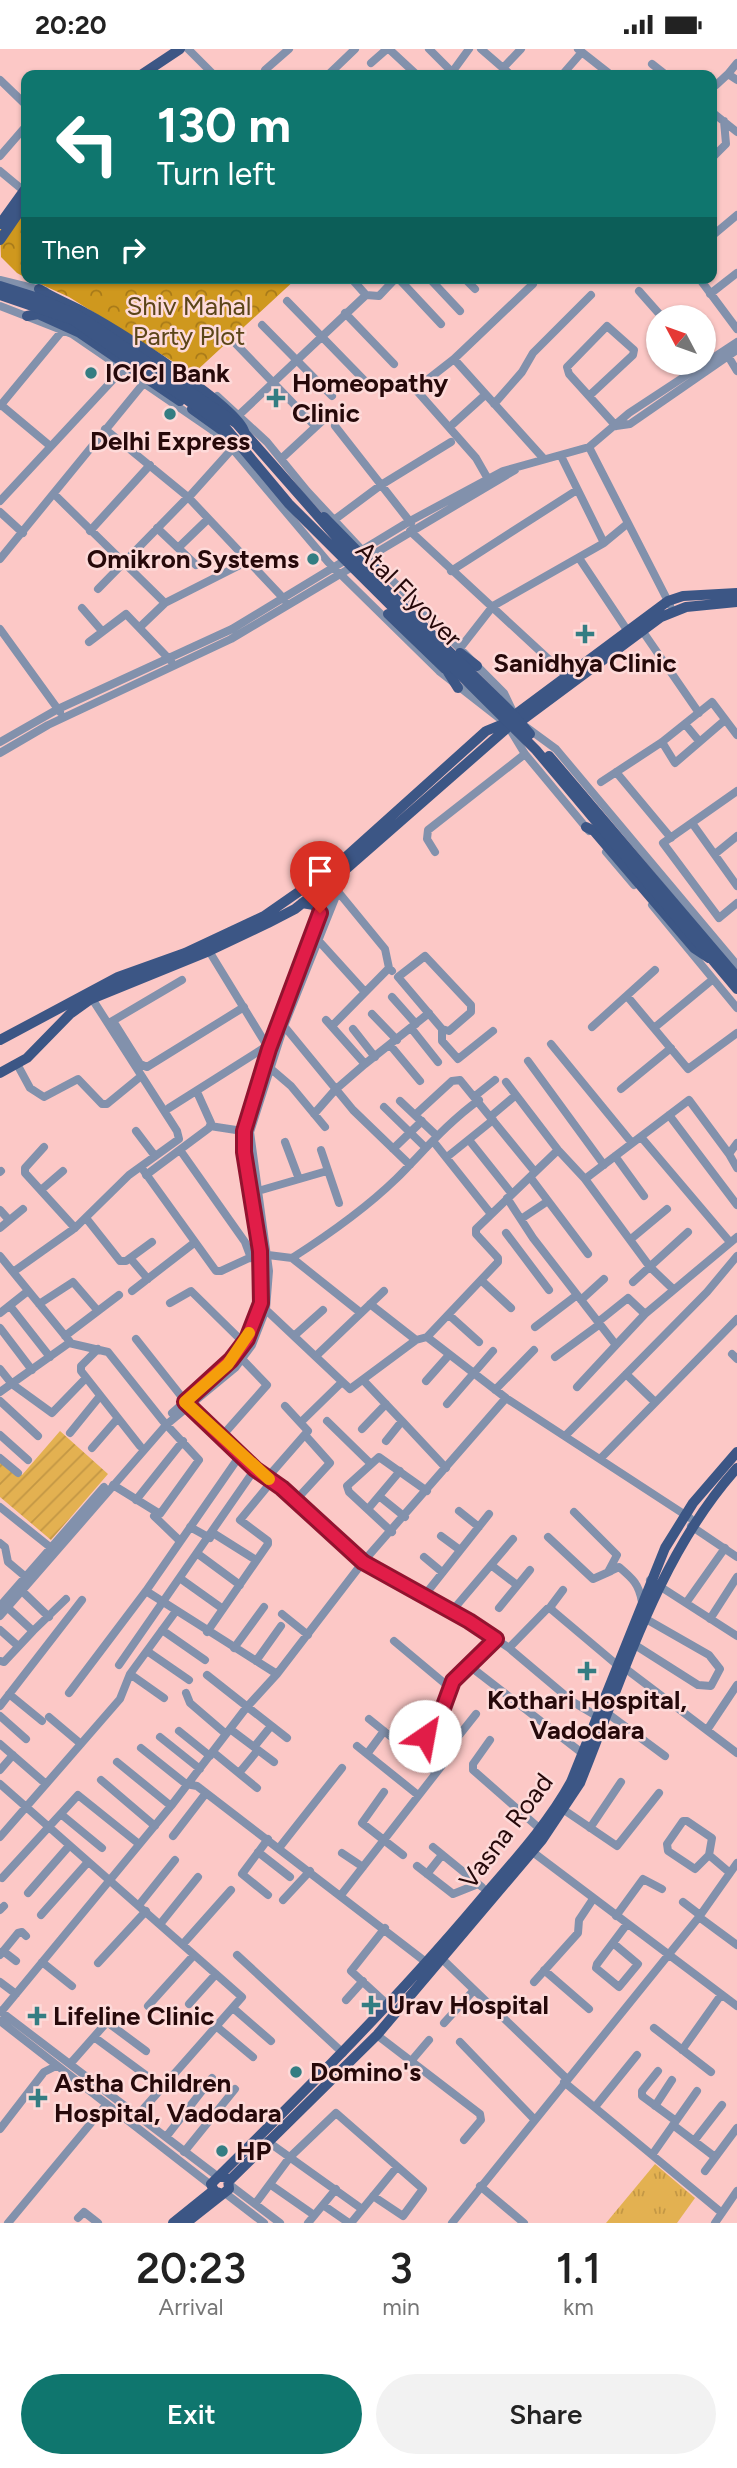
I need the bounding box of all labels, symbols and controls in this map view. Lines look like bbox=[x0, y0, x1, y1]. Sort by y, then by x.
text: 20:20 bbox=[35, 9, 107, 41]
text: 130 m bbox=[157, 95, 291, 154]
icon: left bbox=[42, 98, 133, 189]
text: Turn left bbox=[157, 155, 276, 193]
icon: right bbox=[114, 231, 152, 269]
text: Then bbox=[42, 234, 100, 266]
park label: Shiv Mahal Party Plot bbox=[126, 290, 252, 352]
north arrow bbox=[646, 305, 716, 375]
map controls bbox=[646, 305, 716, 375]
place label: ICICI Bank bbox=[105, 357, 230, 389]
marker: ICICI Bank bbox=[83, 365, 99, 381]
place label: Homeopathy Clinic bbox=[292, 367, 448, 429]
marker: Homeopathy Clinic bbox=[266, 388, 286, 408]
marker: Delhi Express bbox=[162, 406, 178, 422]
place label: Delhi Express bbox=[90, 425, 250, 457]
street label: Atal Flyover bbox=[349, 534, 469, 654]
place label: Omikron Systems bbox=[87, 543, 299, 575]
marker: Omikron Systems bbox=[305, 551, 321, 567]
marker: Sanidhya Clinic bbox=[575, 624, 595, 644]
place label: Sanidhya Clinic bbox=[493, 647, 677, 679]
pin bbox=[290, 841, 350, 913]
icon: arrive bbox=[301, 852, 339, 890]
marker: Kothari Hospital, Vadodara bbox=[577, 1661, 597, 1681]
place label: Kothari Hospital, Vadodara bbox=[487, 1684, 687, 1746]
position arrow bbox=[388, 1699, 462, 1773]
street label: Vasna Road bbox=[452, 1767, 560, 1895]
place label: Urav Hospital bbox=[387, 1989, 549, 2021]
marker: Urav Hospital bbox=[361, 1995, 381, 2015]
place label: Lifeline Clinic bbox=[53, 2000, 215, 2032]
marker: Lifeline Clinic bbox=[27, 2006, 47, 2026]
place label: Domino's bbox=[310, 2056, 421, 2088]
marker: Domino's bbox=[288, 2064, 304, 2080]
place label: Astha Children Hospital, Vadodara bbox=[54, 2067, 282, 2129]
marker: Astha Children Hospital, Vadodara bbox=[28, 2088, 48, 2108]
place label: HP bbox=[236, 2135, 272, 2167]
marker: HP bbox=[214, 2143, 230, 2159]
text: 20:23 bbox=[136, 2243, 246, 2294]
text: 3 bbox=[389, 2243, 413, 2294]
text: 1.1 bbox=[556, 2243, 601, 2294]
text: Arrival bbox=[159, 2293, 224, 2321]
text: min bbox=[382, 2293, 420, 2321]
text: km bbox=[563, 2293, 594, 2321]
button: Exit bbox=[21, 2374, 362, 2454]
button: Share bbox=[376, 2374, 716, 2454]

